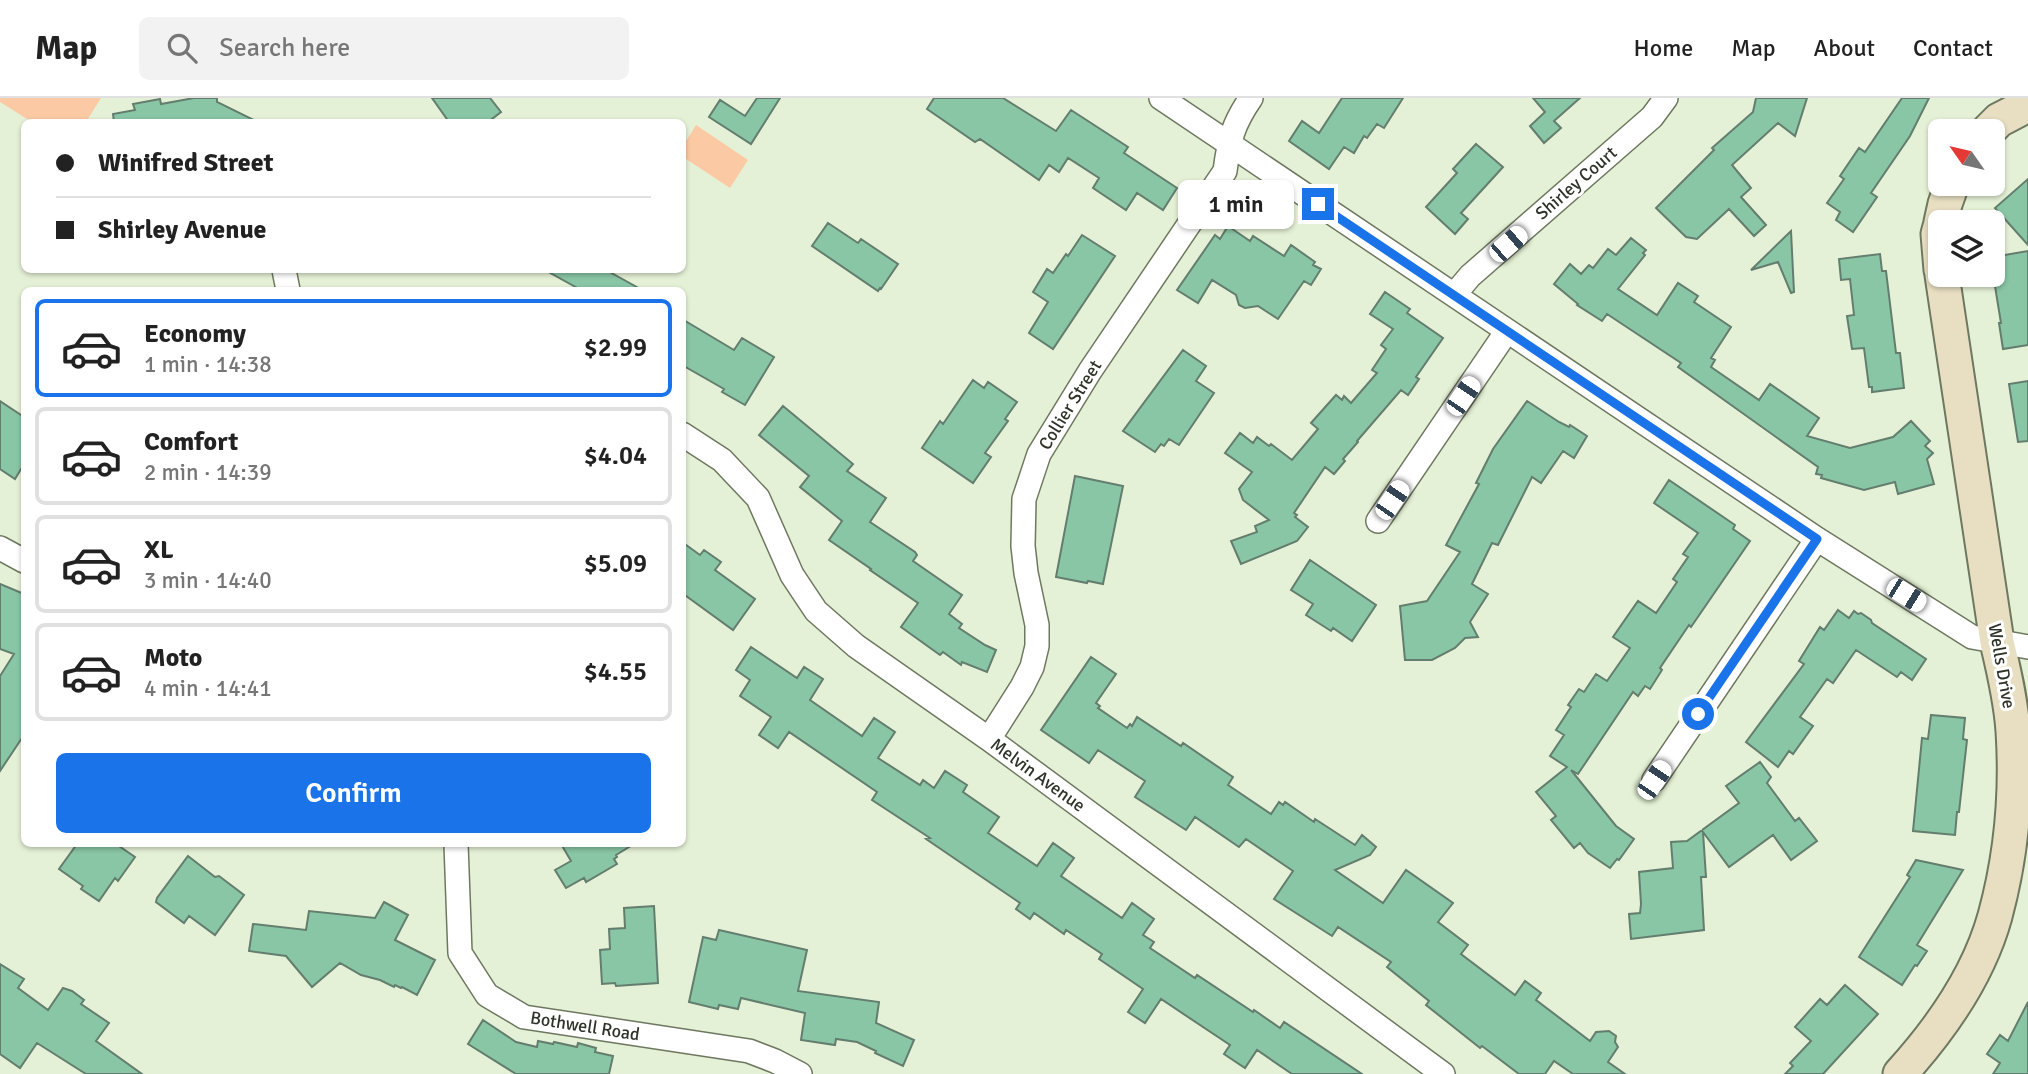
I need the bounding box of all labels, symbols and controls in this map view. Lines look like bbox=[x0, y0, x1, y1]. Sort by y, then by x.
search box bbox=[139, 17, 629, 80]
text: Map bbox=[35, 28, 97, 69]
icon: search bbox=[163, 29, 201, 67]
text: Search here bbox=[219, 32, 350, 64]
text: Home bbox=[1633, 33, 1693, 63]
text: Map bbox=[1731, 33, 1776, 63]
text: About bbox=[1814, 33, 1875, 63]
text: Contact bbox=[1913, 33, 1993, 63]
north arrow bbox=[1928, 119, 2006, 196]
map controls bbox=[1928, 119, 2005, 287]
street label: Shirley Court bbox=[1531, 142, 1621, 224]
text: Winifred Street bbox=[98, 147, 273, 179]
callout: 1 min bbox=[1178, 180, 1294, 228]
route end bbox=[1302, 188, 1334, 220]
text: 1 min bbox=[1208, 190, 1264, 219]
button: layers bbox=[1928, 210, 2005, 287]
text: Shirley Avenue bbox=[98, 214, 267, 246]
car bbox=[1486, 222, 1531, 266]
icon: car bbox=[60, 317, 123, 380]
text: Economy bbox=[144, 318, 246, 350]
text: $2.99 bbox=[584, 332, 647, 364]
text: 1 min · 14:38 bbox=[144, 350, 272, 379]
street label: Collier Street bbox=[1034, 356, 1106, 454]
car bbox=[1443, 373, 1484, 419]
icon: car bbox=[60, 425, 123, 488]
text: Comfort bbox=[144, 426, 238, 458]
text: $4.04 bbox=[584, 440, 647, 472]
text: 2 min · 14:39 bbox=[144, 458, 272, 487]
car bbox=[1372, 477, 1413, 523]
icon: car bbox=[60, 533, 123, 596]
text: XL bbox=[144, 534, 174, 566]
text: $5.09 bbox=[584, 548, 647, 580]
text: 3 min · 14:40 bbox=[144, 566, 272, 595]
car bbox=[1883, 575, 1930, 615]
street label: Wells Drive bbox=[1984, 622, 2020, 710]
icon: car bbox=[60, 641, 123, 704]
text: Moto bbox=[144, 642, 202, 674]
text: $4.55 bbox=[584, 656, 647, 688]
text: 4 min · 14:41 bbox=[144, 674, 272, 703]
route start bbox=[1682, 698, 1714, 730]
street label: Melvin Avenue bbox=[986, 733, 1090, 817]
button: Confirm bbox=[56, 753, 651, 833]
car bbox=[1634, 757, 1675, 803]
street label: Bothwell Road bbox=[529, 1006, 641, 1046]

